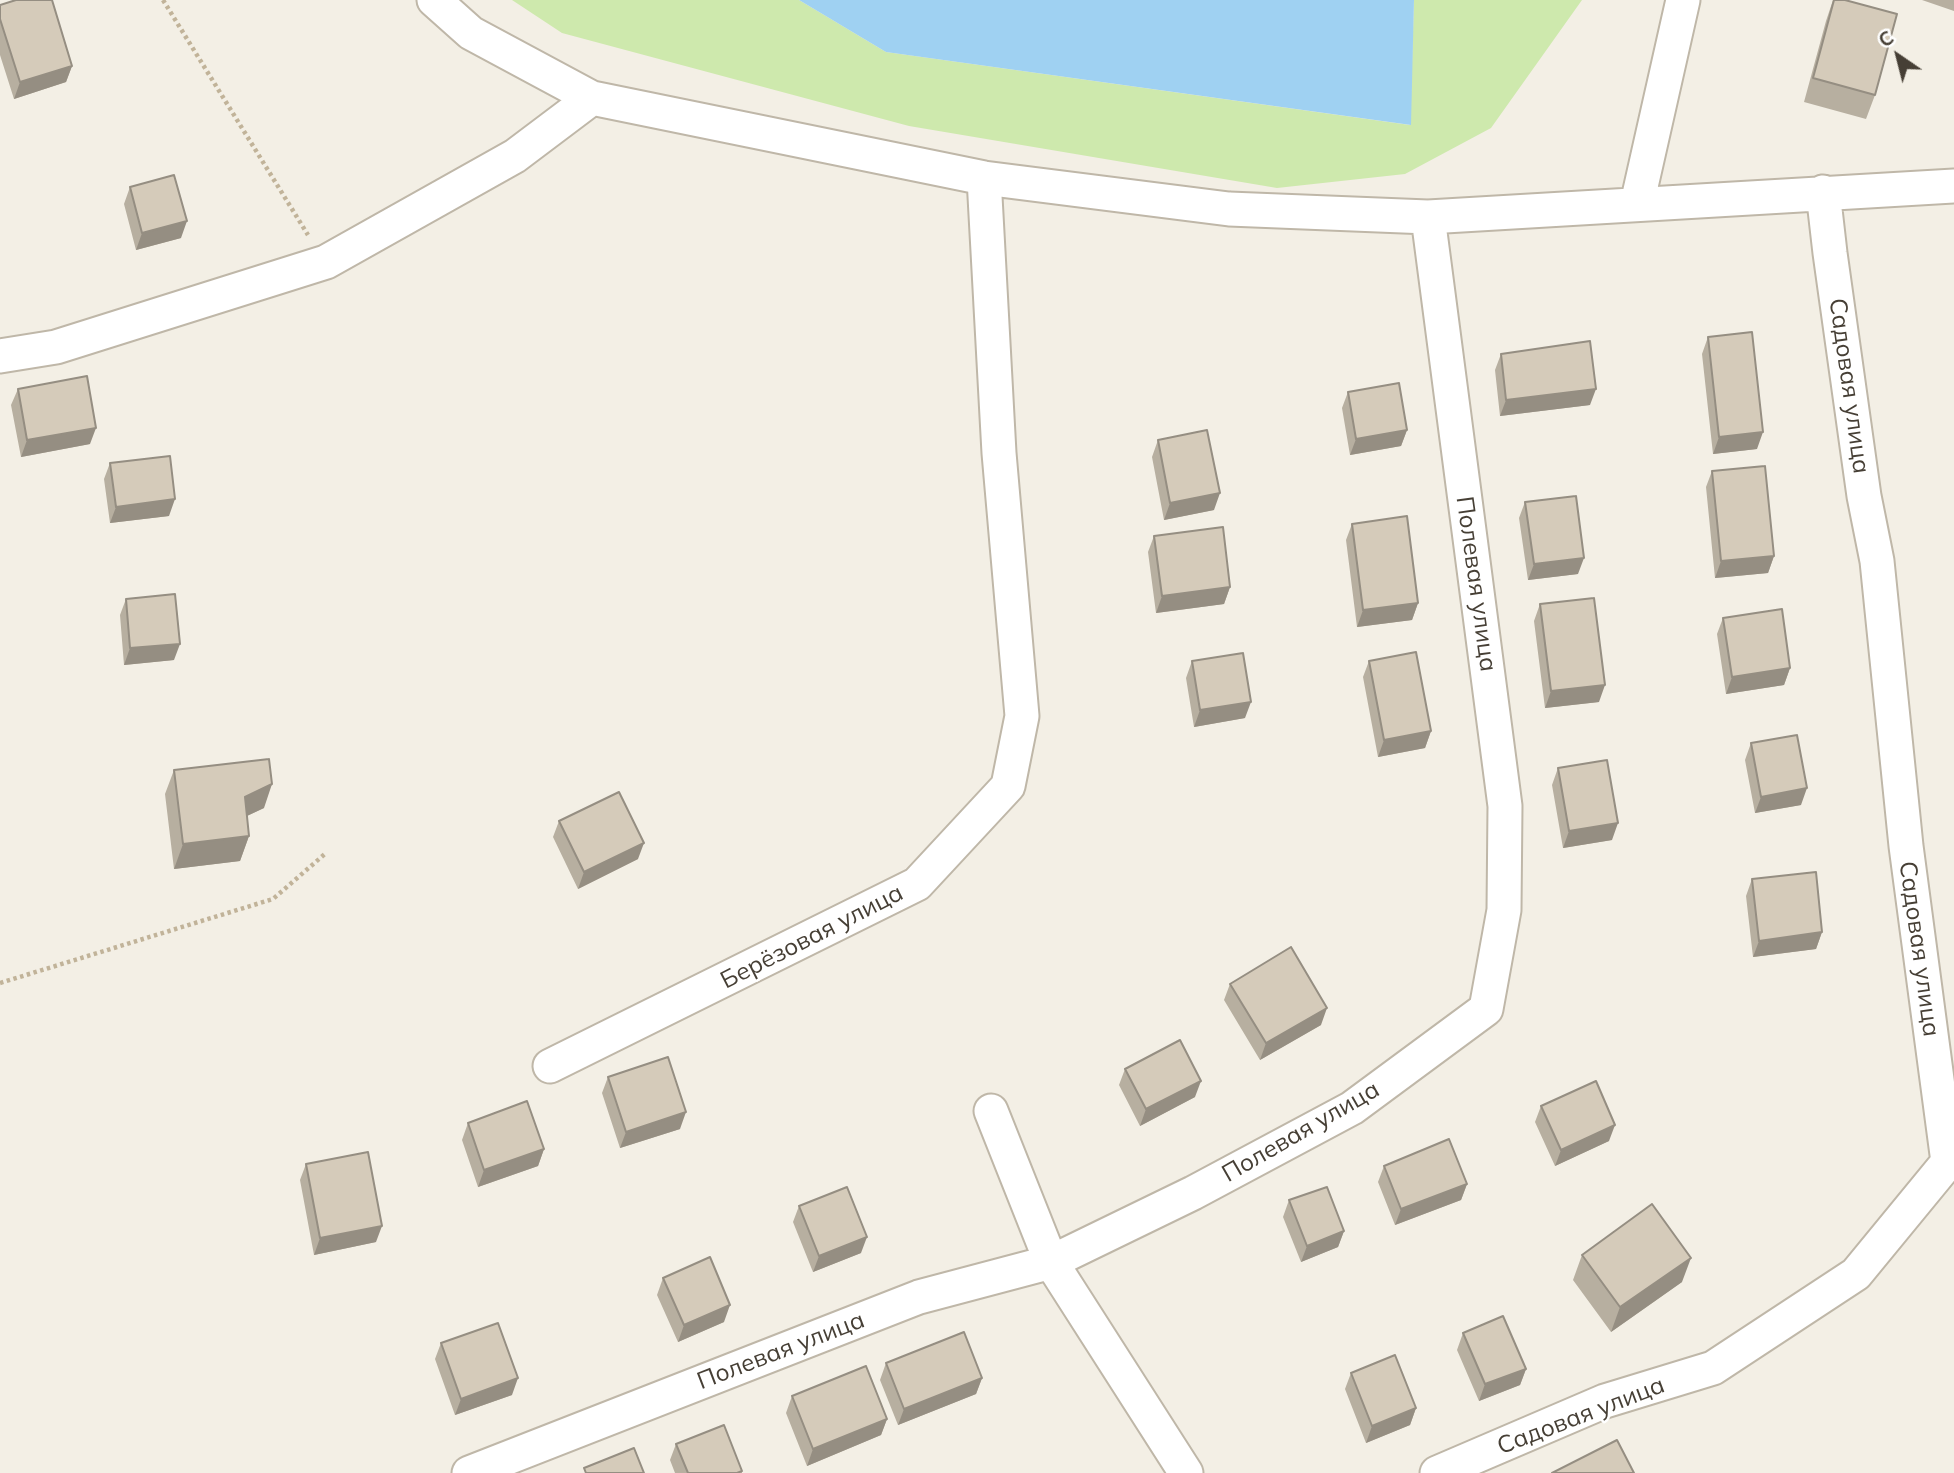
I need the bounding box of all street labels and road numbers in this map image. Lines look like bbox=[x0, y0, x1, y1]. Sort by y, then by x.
street label: Садовая улица bbox=[1822, 296, 1876, 476]
street label: Полевая улица bbox=[1449, 494, 1503, 674]
street label: Садовая улица bbox=[1892, 859, 1946, 1039]
street label: Берёзовая улица bbox=[716, 879, 908, 995]
street label: Полевая улица bbox=[1217, 1075, 1385, 1189]
street label: Полевая улица bbox=[693, 1306, 869, 1396]
street label: Садовая улица bbox=[1493, 1371, 1669, 1461]

